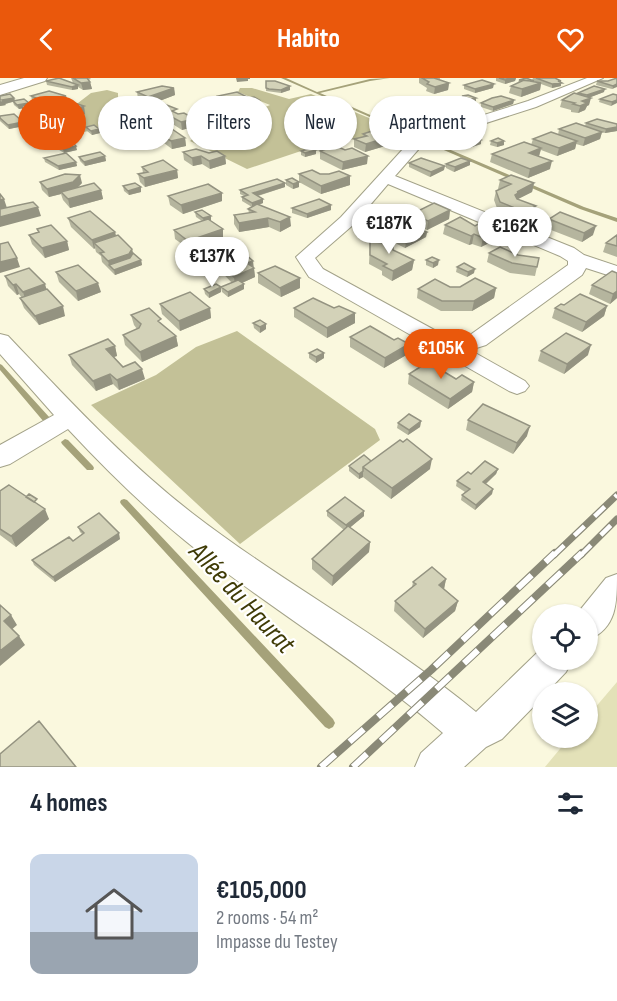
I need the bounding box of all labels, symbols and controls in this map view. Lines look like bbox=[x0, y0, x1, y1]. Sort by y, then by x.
icon: back bbox=[30, 23, 63, 56]
text: Habito bbox=[277, 23, 340, 55]
icon: heart bbox=[554, 23, 587, 56]
chip: Buy bbox=[18, 96, 86, 150]
chip: Rent bbox=[98, 96, 174, 150]
chip: Filters bbox=[186, 96, 272, 150]
chip: New bbox=[284, 96, 357, 150]
chip: Apartment bbox=[369, 96, 487, 150]
pin: €187K bbox=[347, 204, 431, 255]
pin: €162K bbox=[473, 207, 557, 258]
text: €187K bbox=[366, 211, 412, 235]
text: €162K bbox=[492, 214, 538, 238]
pin: €137K bbox=[170, 237, 254, 288]
text: €137K bbox=[189, 244, 235, 268]
pin: €105K bbox=[399, 329, 483, 380]
text: €105K bbox=[418, 336, 464, 360]
water label: Allée du Haurat bbox=[181, 535, 302, 661]
map controls bbox=[532, 604, 598, 748]
button: locate bbox=[532, 604, 598, 670]
button: layers bbox=[532, 682, 598, 748]
icon: filters bbox=[554, 787, 587, 820]
text: 4 homes bbox=[30, 788, 107, 819]
text: €105,000 bbox=[216, 875, 307, 906]
icon: home bbox=[78, 878, 150, 950]
text: 2 rooms · 54 m² bbox=[216, 906, 318, 930]
text: Impasse du Testey bbox=[216, 930, 338, 954]

